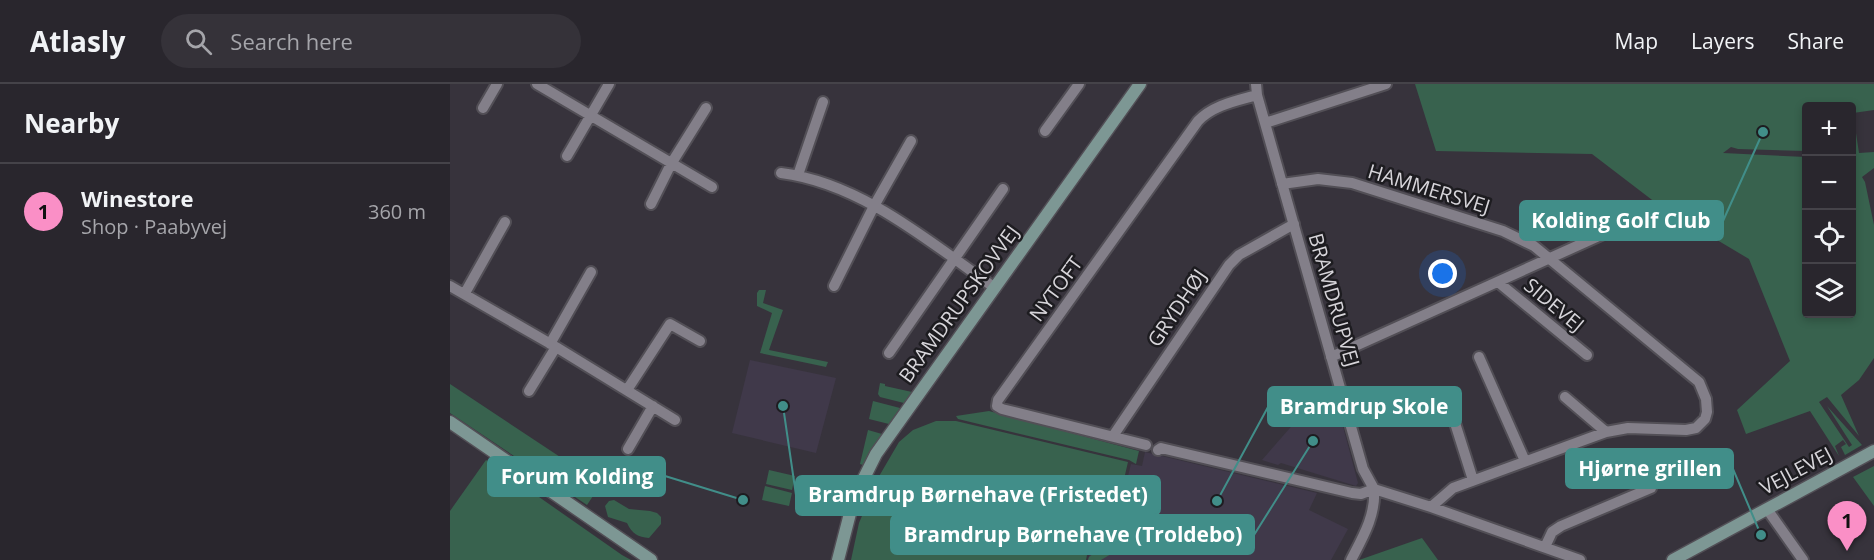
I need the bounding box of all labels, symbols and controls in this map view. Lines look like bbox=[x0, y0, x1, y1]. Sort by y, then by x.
search box bbox=[161, 14, 581, 68]
text: Atlasly bbox=[30, 22, 125, 60]
icon: search bbox=[182, 25, 215, 58]
text: Search here bbox=[230, 26, 353, 56]
text: Map bbox=[1615, 27, 1658, 55]
text: Layers bbox=[1691, 27, 1755, 55]
text: Share bbox=[1788, 27, 1844, 55]
map controls bbox=[1802, 102, 1856, 318]
button: + bbox=[1802, 102, 1856, 156]
text: Nearby bbox=[24, 105, 119, 141]
button: − bbox=[1802, 156, 1856, 210]
street label: HAMMERSVEJ bbox=[1365, 157, 1493, 220]
text: Winestore bbox=[81, 183, 194, 213]
text: 1 bbox=[38, 198, 49, 225]
text: 360 m bbox=[368, 198, 426, 225]
callout: Kolding Golf Club bbox=[1520, 201, 1723, 240]
text: Kolding Golf Club bbox=[1531, 206, 1711, 234]
button: locate bbox=[1802, 210, 1856, 264]
text: Shop · Paabyvej bbox=[81, 213, 227, 240]
street label: BRAMDRUPSKOVVEJ bbox=[892, 220, 1025, 388]
street label: BRAMDRUPVEJ bbox=[1303, 230, 1366, 370]
street label: NYTOFT bbox=[1023, 251, 1088, 327]
your location bbox=[1428, 259, 1457, 288]
street label: GRYDHØJ bbox=[1141, 264, 1212, 352]
button: layers bbox=[1802, 264, 1856, 318]
street label: SIDEVEJ bbox=[1519, 272, 1590, 338]
callout: Bramdrup Skole bbox=[1268, 387, 1461, 426]
text: Bramdrup Skole bbox=[1280, 392, 1448, 420]
street label: VEJLEVEJ bbox=[1755, 440, 1837, 501]
callout: Hjørne grillen bbox=[1566, 449, 1733, 488]
text: Hjørne grillen bbox=[1578, 454, 1722, 482]
callout: Forum Kolding bbox=[488, 457, 665, 496]
text: Forum Kolding bbox=[501, 462, 653, 490]
callout: Bramdrup Børnehave (Fristedet) bbox=[796, 476, 1160, 515]
text: Bramdrup Børnehave (Fristedet) bbox=[808, 480, 1148, 508]
pin: 1 bbox=[1828, 502, 1866, 551]
callout: Bramdrup Børnehave (Troldebo) bbox=[891, 515, 1254, 554]
text: Bramdrup Børnehave (Troldebo) bbox=[904, 520, 1242, 548]

